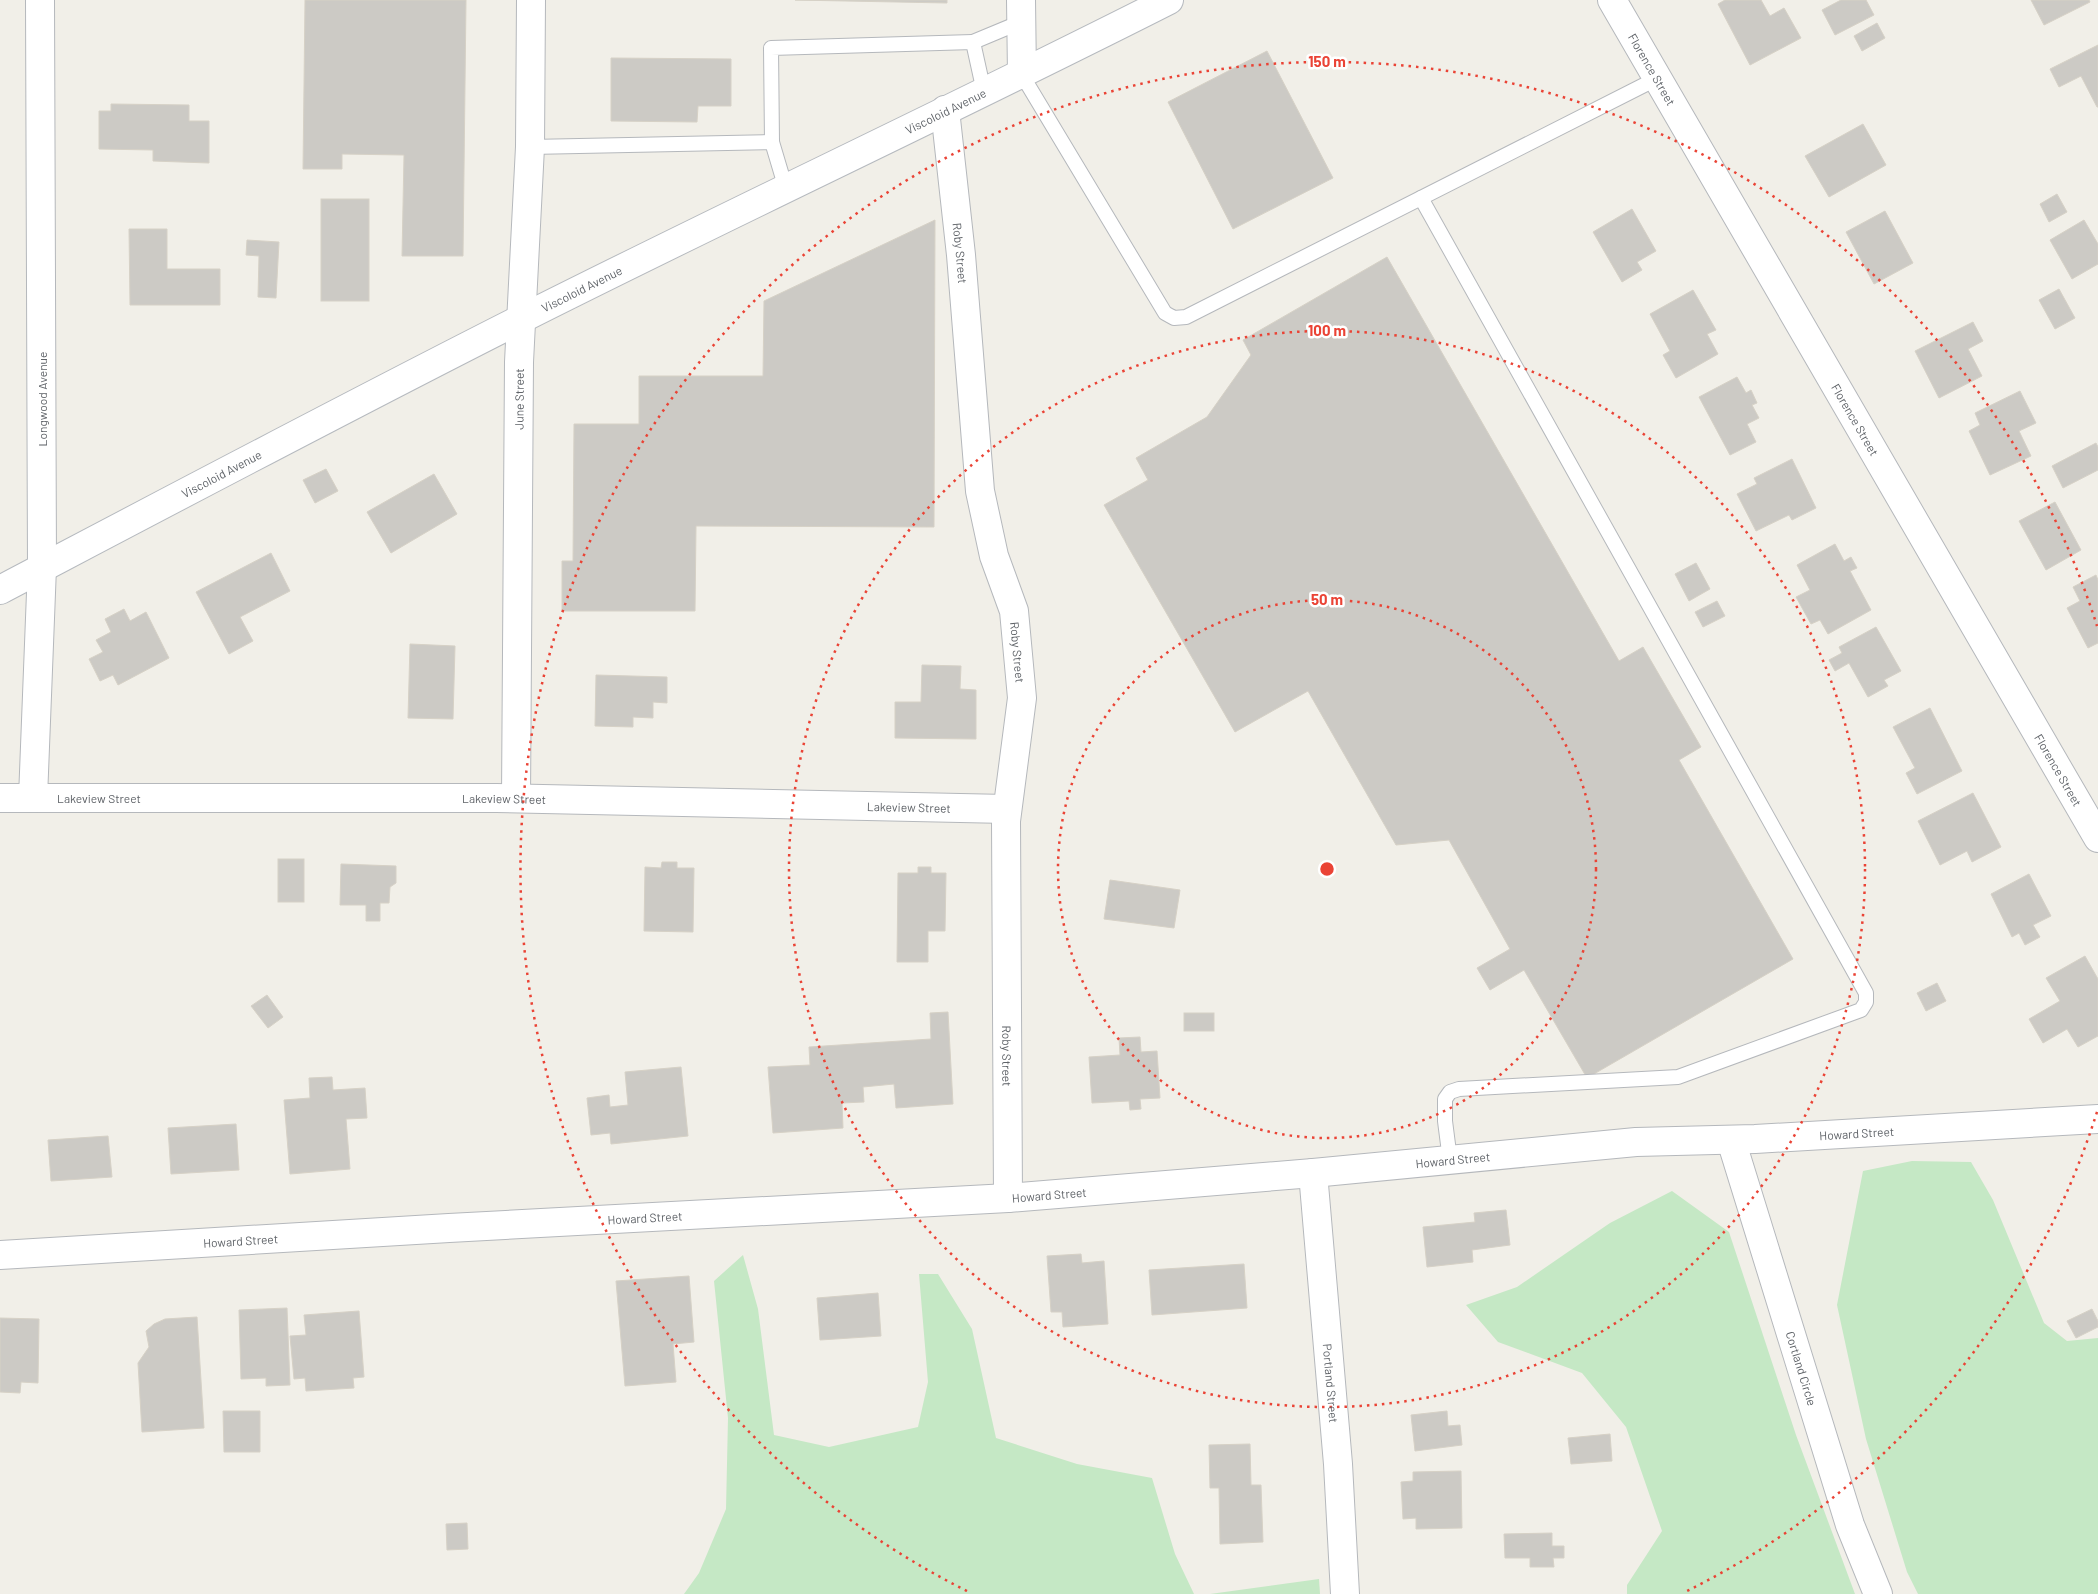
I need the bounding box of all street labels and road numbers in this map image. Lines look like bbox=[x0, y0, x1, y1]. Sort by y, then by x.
street label: Florence Street bbox=[1626, 31, 1679, 108]
street label: Viscoloid Avenue bbox=[903, 85, 988, 136]
street label: Roby Street bbox=[950, 222, 970, 284]
street label: Viscoloid Avenue bbox=[539, 263, 624, 315]
street label: Longwood Avenue bbox=[35, 352, 49, 446]
street label: June Street bbox=[512, 368, 526, 430]
street label: Florence Street bbox=[1829, 381, 1882, 458]
street label: Viscoloid Avenue bbox=[179, 447, 264, 500]
street label: Roby Street bbox=[1008, 621, 1028, 683]
street label: Florence Street bbox=[2032, 731, 2085, 808]
street label: Lakeview Street bbox=[57, 791, 141, 805]
street label: Lakeview Street bbox=[462, 791, 546, 806]
street label: Lakeview Street bbox=[867, 799, 951, 815]
street label: Roby Street bbox=[1000, 1025, 1014, 1087]
street label: Howard Street bbox=[1819, 1124, 1894, 1142]
street label: Howard Street bbox=[1415, 1149, 1491, 1170]
street label: Howard Street bbox=[1011, 1185, 1087, 1205]
street label: Howard Street bbox=[607, 1208, 683, 1226]
street label: Howard Street bbox=[203, 1231, 278, 1250]
street label: Cortland Circle bbox=[1784, 1329, 1820, 1407]
street label: Portland Street bbox=[1321, 1343, 1341, 1423]

